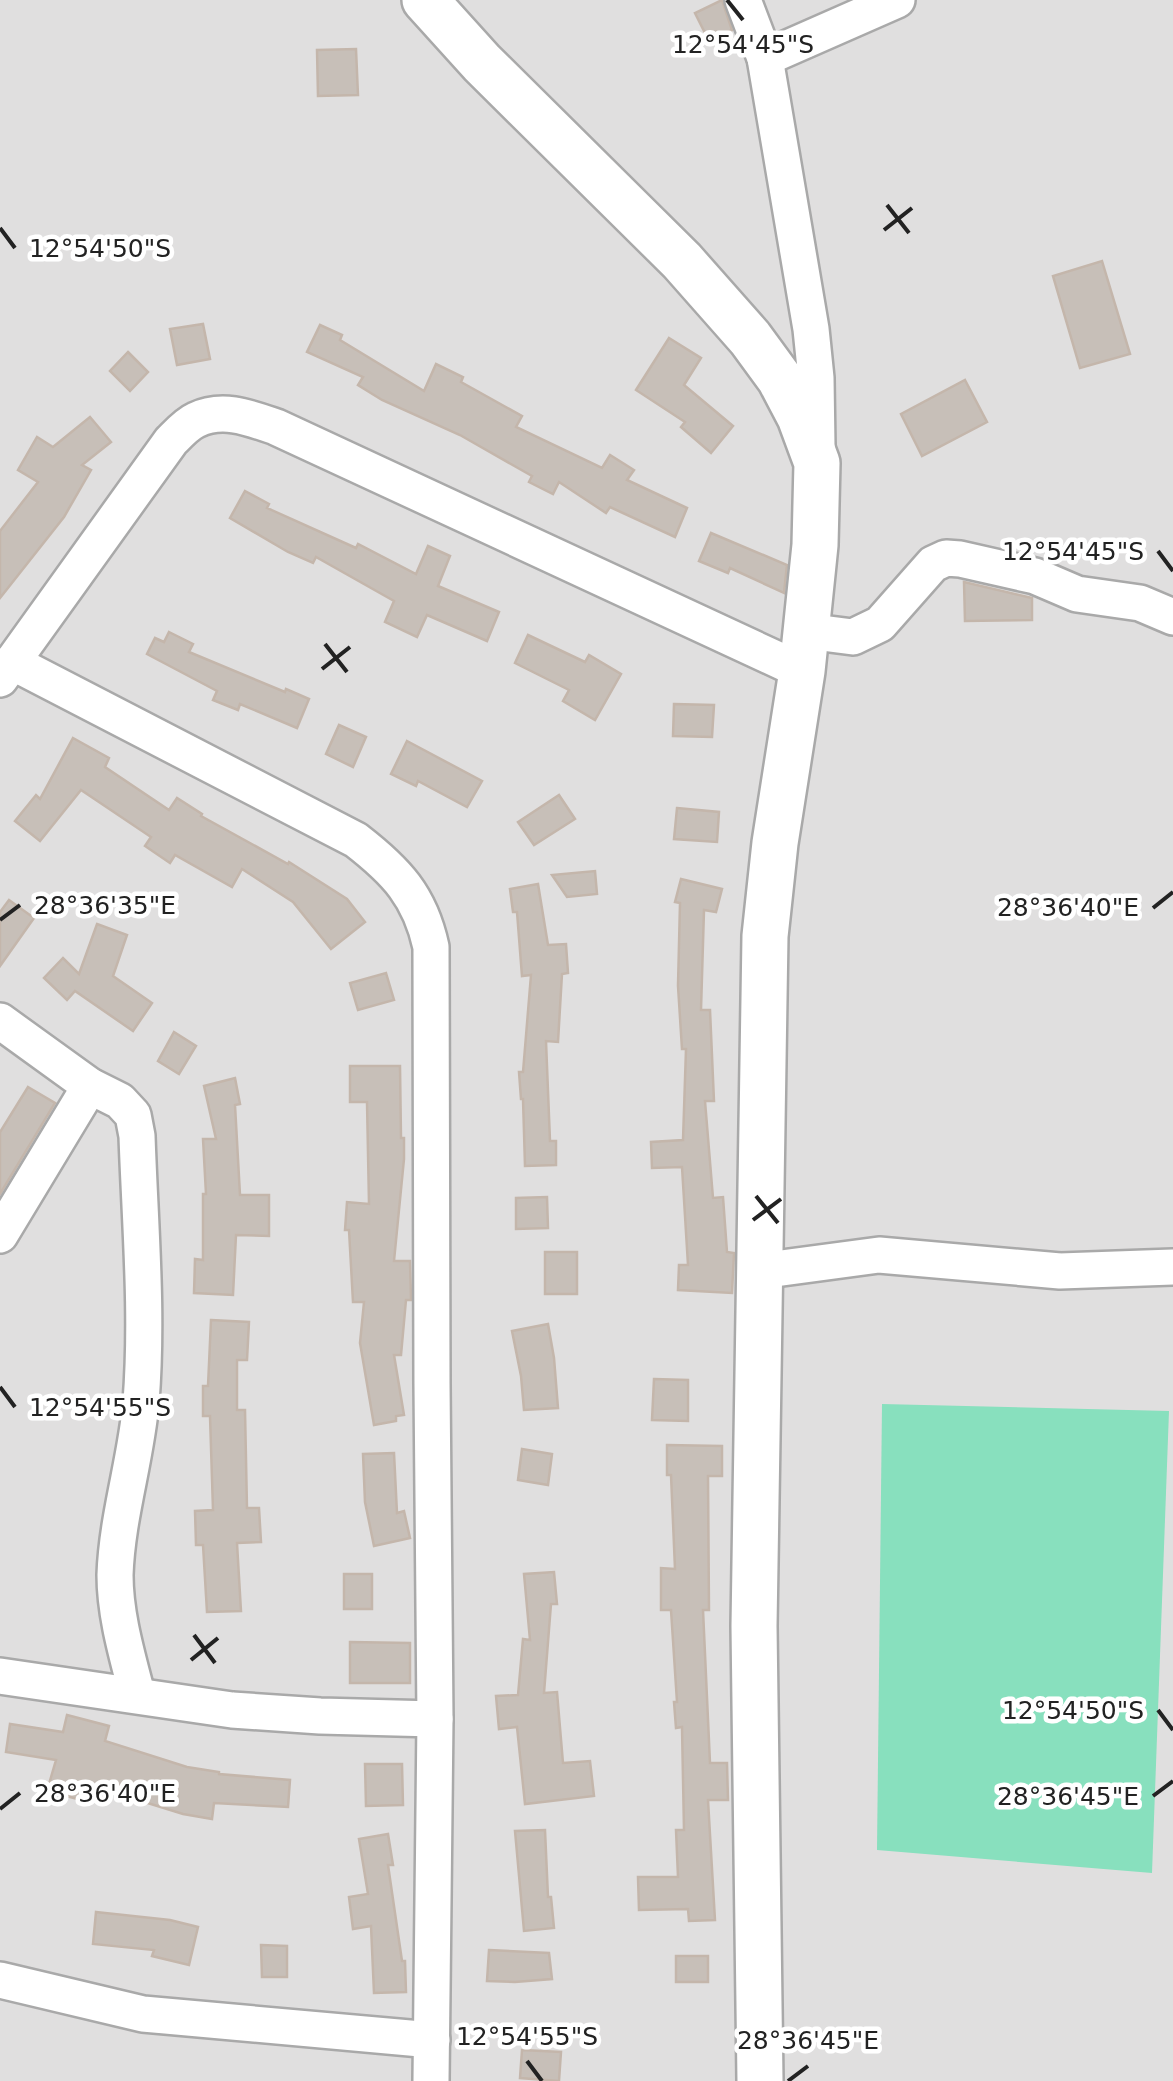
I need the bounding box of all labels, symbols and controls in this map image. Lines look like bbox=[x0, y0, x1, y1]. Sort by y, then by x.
text: 12°54'45"S bbox=[672, 30, 814, 59]
text: 12°54'50"S bbox=[29, 234, 171, 263]
text: 12°54'45"S bbox=[1002, 537, 1144, 566]
text: 28°36'35"E bbox=[34, 891, 176, 920]
text: 28°36'40"E bbox=[997, 893, 1139, 922]
text: 12°54'55"S bbox=[29, 1393, 171, 1422]
text: 12°54'50"S bbox=[1002, 1696, 1144, 1725]
text: 28°36'40"E bbox=[34, 1779, 176, 1808]
text: 28°36'45"E bbox=[997, 1782, 1139, 1811]
text: 12°54'55"S bbox=[456, 2022, 598, 2051]
text: 28°36'45"E bbox=[737, 2026, 879, 2055]

